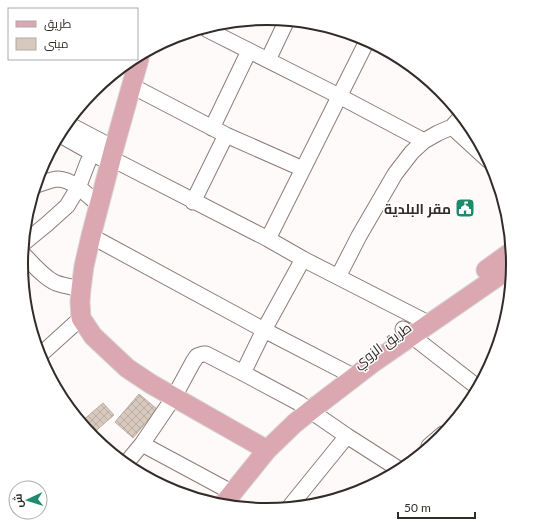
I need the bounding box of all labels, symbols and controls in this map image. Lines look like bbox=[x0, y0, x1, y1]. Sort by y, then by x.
legend bbox=[8, 8, 138, 60]
text: طريق bbox=[44, 16, 72, 31]
text: مبنى bbox=[44, 36, 69, 51]
public building icon: مقر البلدية bbox=[454, 197, 476, 219]
place label: مقر البلدية bbox=[384, 200, 451, 218]
street label: طريق الزوي bbox=[350, 318, 417, 375]
north arrow bbox=[8, 480, 48, 520]
text: ش bbox=[11, 493, 25, 508]
scale bar bbox=[398, 494, 475, 520]
text: 50 m bbox=[404, 500, 431, 515]

